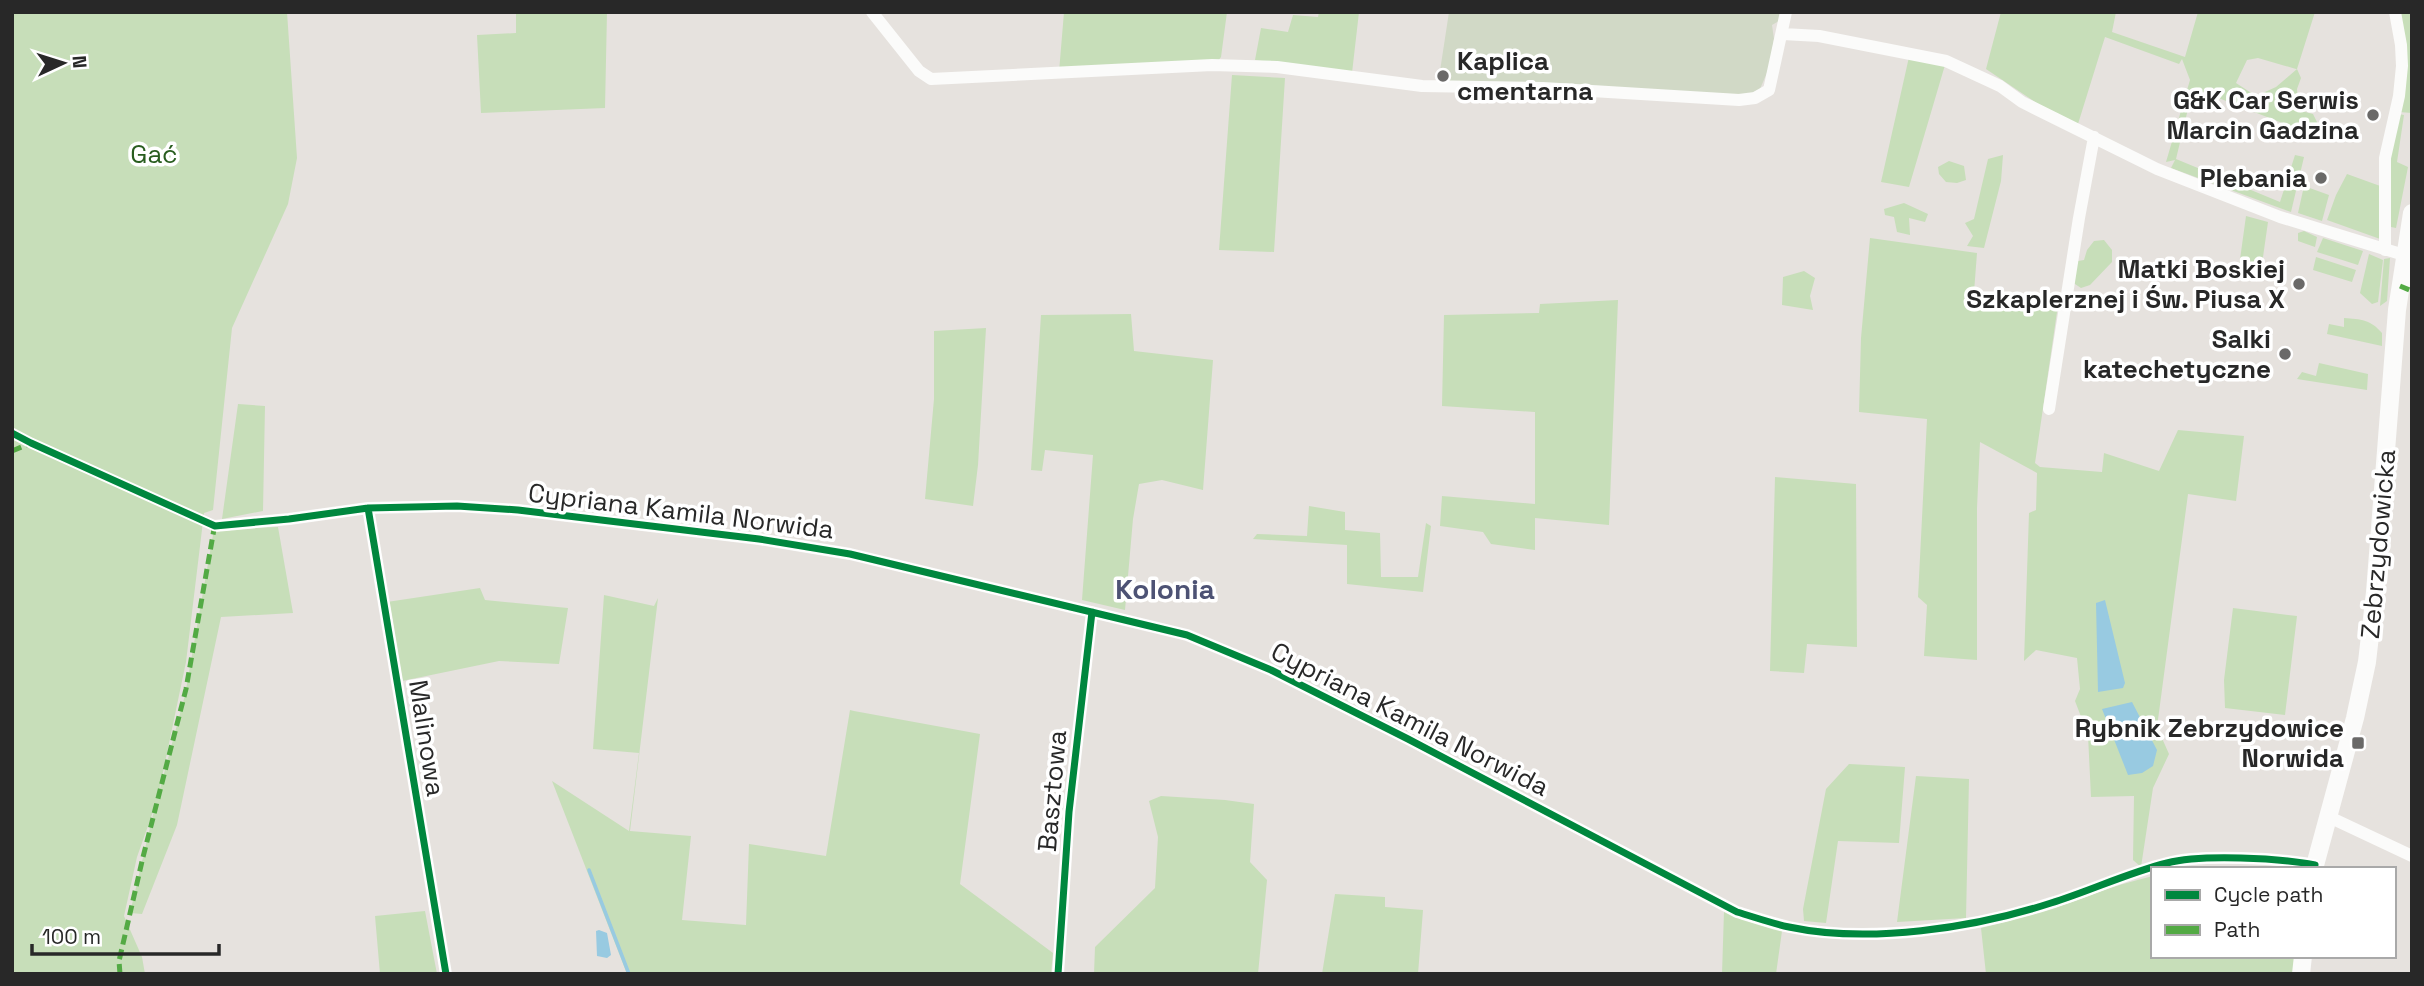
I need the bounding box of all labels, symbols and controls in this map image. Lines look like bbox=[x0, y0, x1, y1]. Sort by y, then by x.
north arrow bbox=[28, 28, 98, 98]
place label: Kaplica cmentarna bbox=[1457, 44, 1593, 108]
text: N bbox=[67, 55, 92, 69]
marker: Kaplica cmentarna bbox=[1435, 68, 1451, 84]
place label: G&K Car Serwis Marcin Gadzina bbox=[2166, 83, 2359, 147]
marker: G&K Car Serwis Marcin Gadzina bbox=[2365, 107, 2381, 123]
park label: Gać bbox=[130, 137, 178, 171]
place label: Plebania bbox=[2200, 161, 2307, 195]
marker: Plebania bbox=[2313, 170, 2329, 186]
place label: Matki Boskiej Szkaplerznej i Św. Piusa X bbox=[1966, 252, 2285, 316]
marker: Matki Boskiej Szkaplerznej i Św. Piusa X bbox=[2291, 276, 2307, 292]
place label: Salki katechetyczne bbox=[2083, 322, 2271, 386]
marker: Salki katechetyczne bbox=[2277, 346, 2293, 362]
street label: Zebrzydowicka bbox=[2353, 448, 2403, 640]
street label: Cypriana Kamila Norwida bbox=[526, 475, 836, 547]
district label: Kolonia bbox=[1115, 571, 1215, 607]
street label: Cypriana Kamila Norwida bbox=[1265, 634, 1555, 804]
street label: Malinowa bbox=[401, 677, 453, 799]
place label: Rybnik Zebrzydowice Norwida bbox=[2075, 711, 2344, 775]
street label: Basztowa bbox=[1030, 729, 1074, 853]
marker: Rybnik Zebrzydowice Norwida bbox=[2350, 735, 2366, 751]
legend bbox=[2151, 867, 2396, 958]
text: Cycle path bbox=[2214, 881, 2323, 908]
scale bar bbox=[32, 912, 219, 956]
text: Path bbox=[2214, 916, 2260, 943]
text: 100 m bbox=[42, 923, 101, 950]

